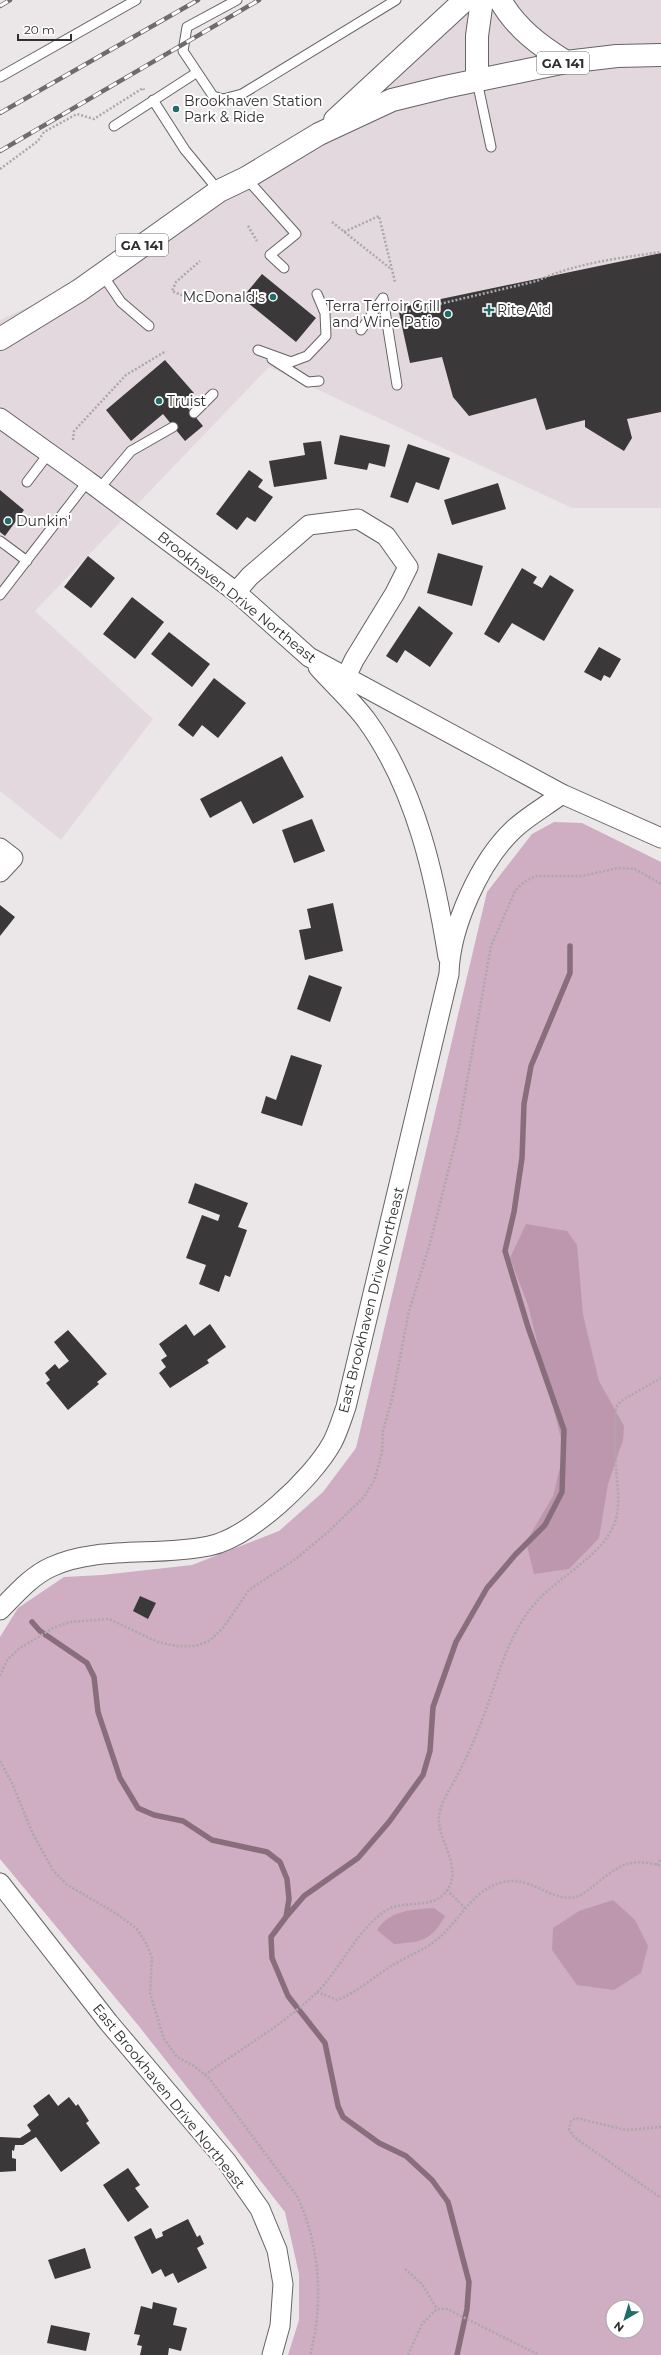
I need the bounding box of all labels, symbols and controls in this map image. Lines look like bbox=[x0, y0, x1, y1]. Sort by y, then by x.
scale bar bbox=[18, 16, 71, 42]
text: 20 m bbox=[24, 22, 55, 37]
road number: GA 141 bbox=[537, 52, 589, 74]
place label: Brookhaven Station Park & Ride bbox=[184, 92, 322, 126]
marker: Brookhaven Station Park & Ride bbox=[171, 104, 181, 114]
road number: GA 141 bbox=[116, 234, 168, 256]
place label: McDonald's bbox=[183, 288, 265, 306]
marker: McDonald's bbox=[268, 292, 278, 302]
place label: Terra Terroir Grill and Wine Patio bbox=[326, 297, 440, 331]
place label: Rite Aid bbox=[497, 301, 552, 319]
marker: Rite Aid bbox=[484, 305, 494, 315]
marker: Terra Terroir Grill and Wine Patio bbox=[443, 309, 453, 319]
place label: Truist bbox=[167, 392, 206, 410]
marker: Truist bbox=[154, 396, 164, 406]
place label: Dunkin' bbox=[16, 512, 71, 530]
marker: Dunkin' bbox=[3, 516, 13, 526]
street label: Brookhaven Drive Northeast bbox=[154, 527, 320, 667]
street label: East Brookhaven Drive Northeast bbox=[334, 1185, 408, 1415]
street label: East Brookhaven Drive Northeast bbox=[89, 2000, 249, 2192]
north arrow bbox=[605, 2299, 645, 2339]
text: N bbox=[611, 2319, 627, 2335]

